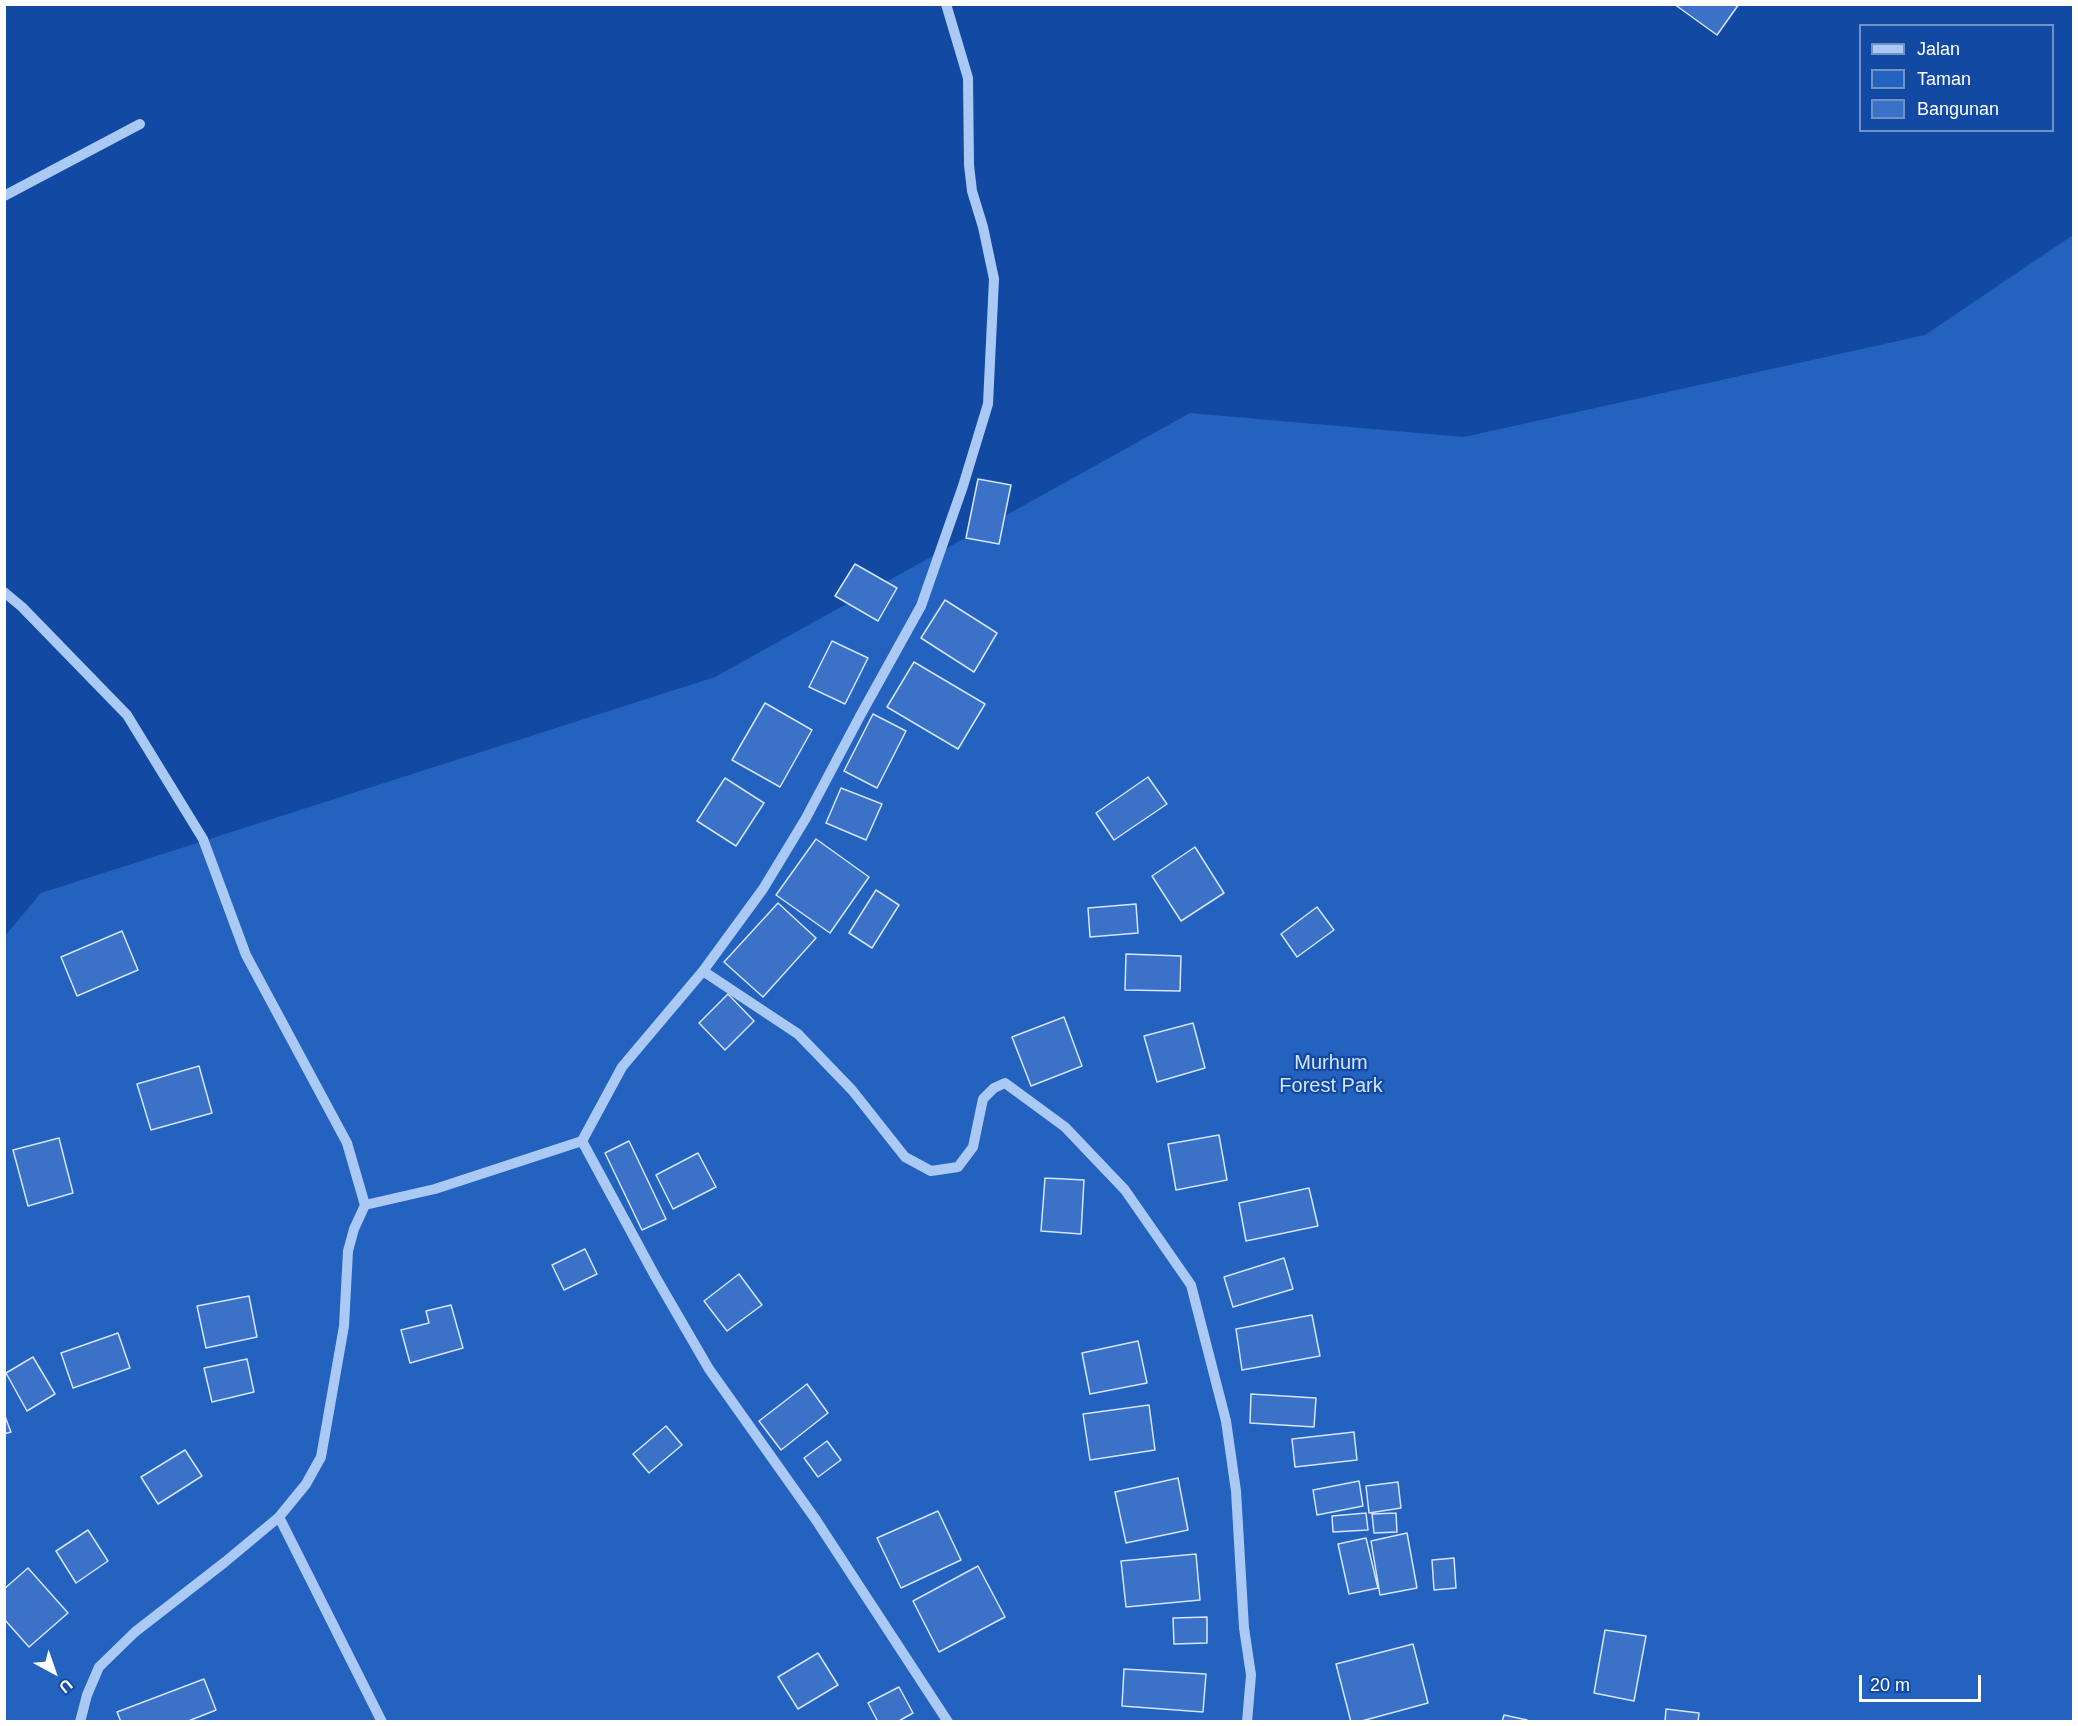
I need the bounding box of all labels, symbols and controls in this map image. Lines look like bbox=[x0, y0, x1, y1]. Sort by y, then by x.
legend bbox=[1859, 24, 2054, 132]
text: Jalan bbox=[1917, 39, 1960, 59]
text: Taman bbox=[1917, 69, 1971, 89]
text: Bangunan bbox=[1917, 99, 1999, 119]
park label: Murhum Forest Park bbox=[1279, 1051, 1383, 1098]
north arrow bbox=[24, 1642, 84, 1702]
scale bar bbox=[1862, 1663, 1984, 1701]
text: 20 m bbox=[1870, 1675, 1910, 1695]
text: U bbox=[56, 1676, 76, 1696]

